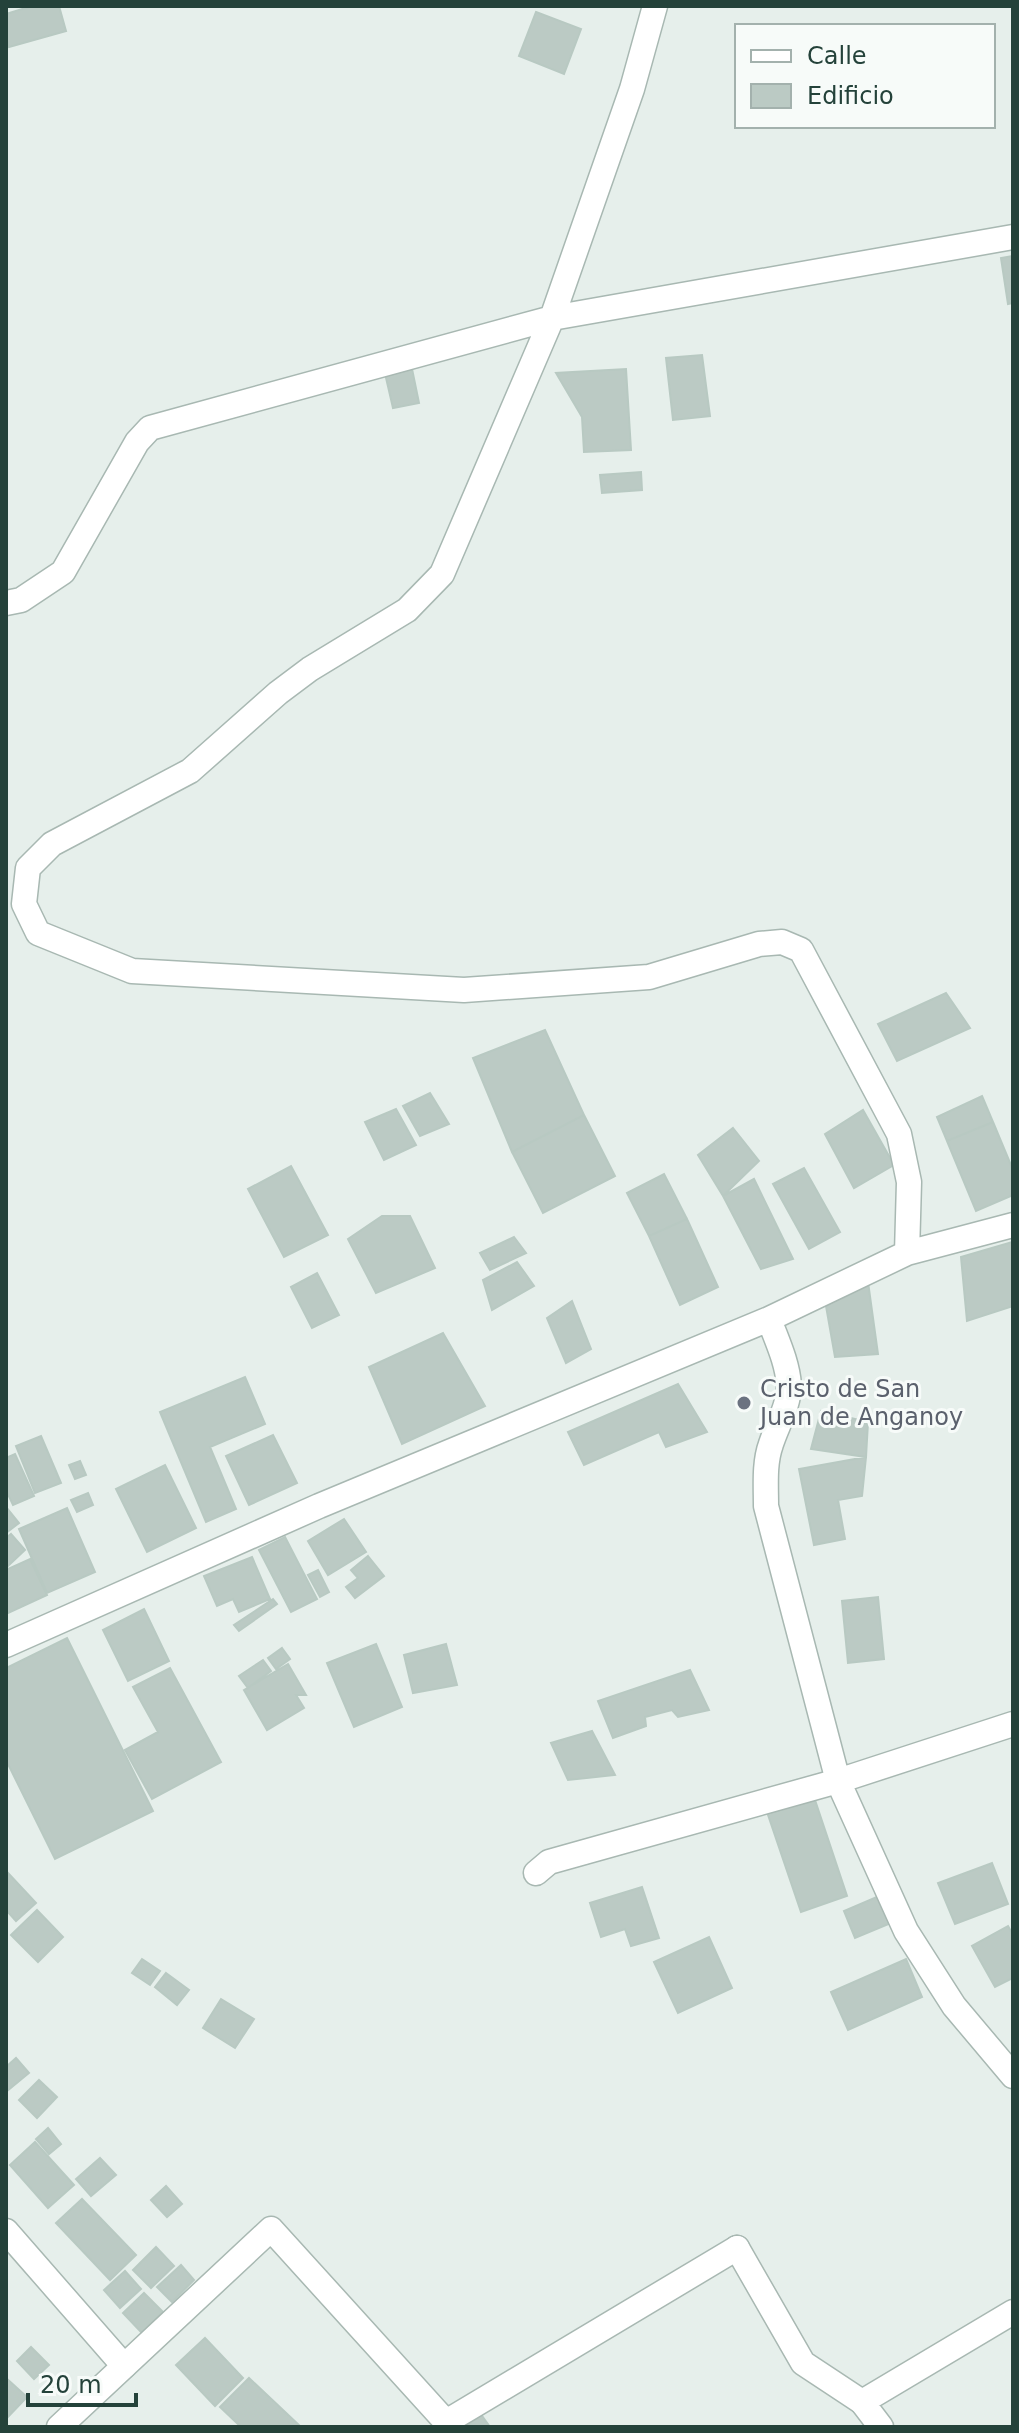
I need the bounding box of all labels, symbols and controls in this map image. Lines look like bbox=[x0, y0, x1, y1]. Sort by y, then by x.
legend bbox=[735, 24, 995, 128]
text: Calle bbox=[807, 42, 867, 70]
text: Edificio bbox=[807, 82, 894, 110]
place label: Cristo de San Juan de Anganoy bbox=[758, 1375, 963, 1431]
marker: Cristo de San Juan de Anganoy bbox=[735, 1394, 753, 1412]
scale bar bbox=[28, 2357, 136, 2407]
text: 20 m bbox=[40, 2371, 102, 2399]

